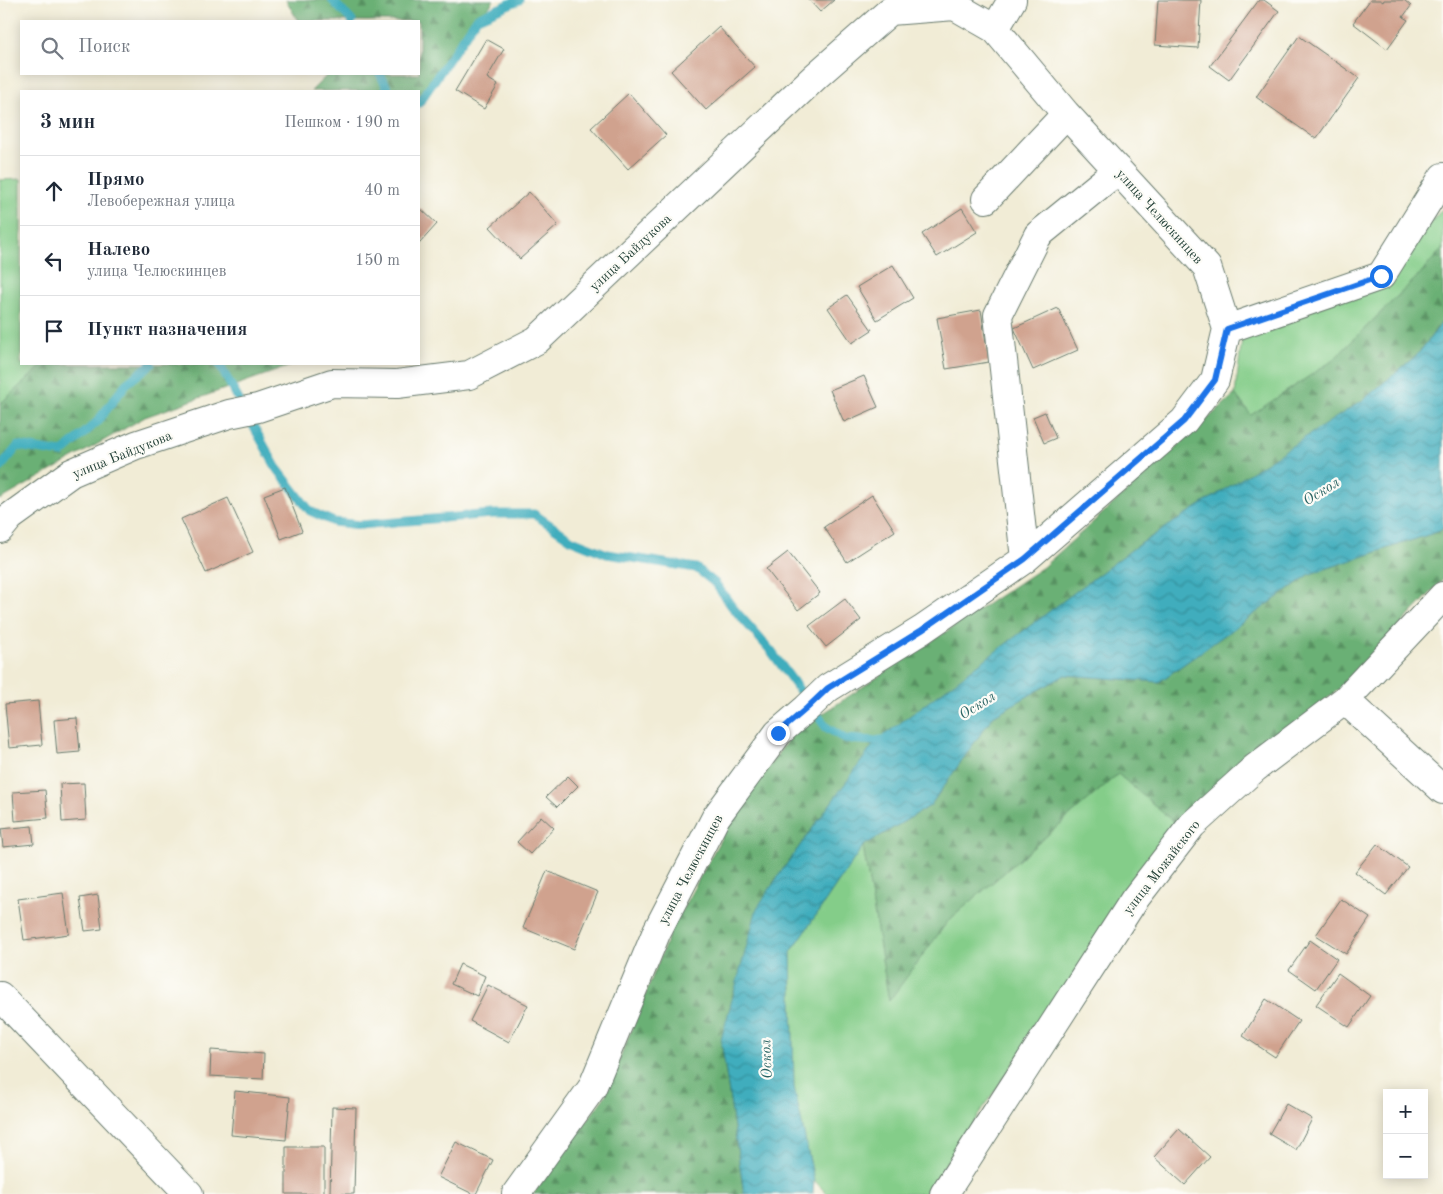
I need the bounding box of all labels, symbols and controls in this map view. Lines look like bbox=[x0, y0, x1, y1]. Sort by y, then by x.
search box bbox=[20, 20, 420, 75]
icon: search bbox=[38, 34, 66, 62]
text: Поиск bbox=[78, 38, 130, 57]
text: 3 мин bbox=[40, 112, 95, 133]
text: Пешком · 190 m bbox=[284, 115, 400, 131]
street label: улица Челюскинцев bbox=[1113, 167, 1205, 267]
text: Прямо bbox=[87, 171, 145, 190]
icon: ahead bbox=[40, 177, 68, 205]
text: 40 m bbox=[364, 183, 400, 199]
text: Левобережная улица bbox=[87, 194, 235, 210]
street label: улица Байдукова bbox=[587, 211, 674, 294]
text: Налево bbox=[87, 241, 150, 260]
icon: left bbox=[40, 247, 68, 275]
text: 150 m bbox=[355, 253, 400, 269]
text: улица Челюскинцев bbox=[87, 264, 226, 280]
route start bbox=[1370, 265, 1393, 288]
icon: arrive bbox=[40, 317, 68, 345]
text: Пункт назначения bbox=[87, 321, 247, 340]
street label: улица Байдукова bbox=[71, 429, 174, 481]
water label: Оскол bbox=[1301, 475, 1343, 509]
water label: Оскол bbox=[957, 689, 999, 723]
route end bbox=[767, 722, 790, 745]
street label: улица Челюскинцев bbox=[656, 812, 726, 927]
street label: улица Можайского bbox=[1121, 818, 1203, 917]
water label: Оскол bbox=[759, 1039, 776, 1079]
map controls bbox=[1383, 1089, 1428, 1179]
button: + bbox=[1383, 1089, 1428, 1134]
button: − bbox=[1383, 1134, 1428, 1179]

